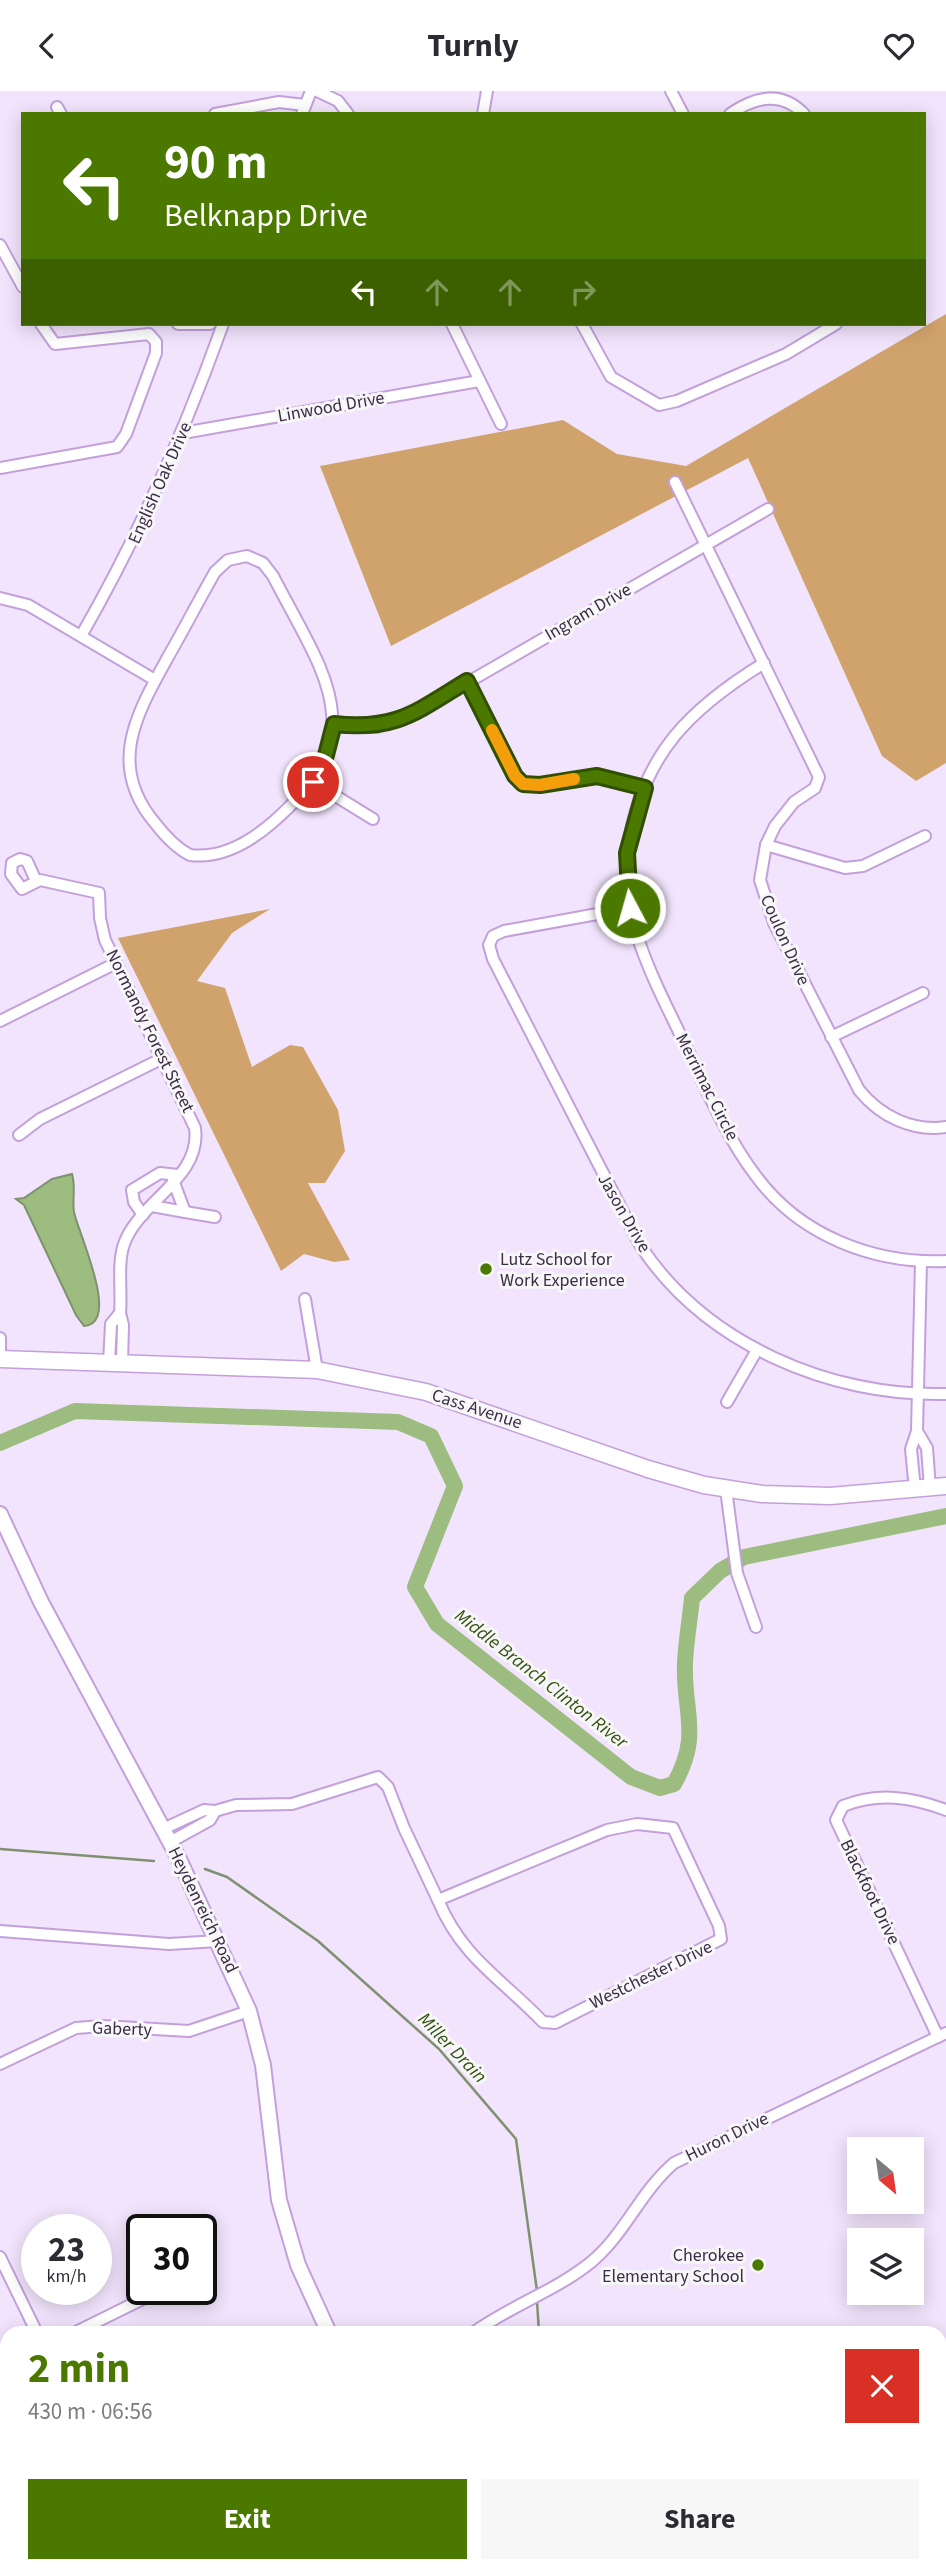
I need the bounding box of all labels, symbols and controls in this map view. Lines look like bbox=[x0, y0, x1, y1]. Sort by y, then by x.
text: Turnly bbox=[427, 23, 519, 69]
icon: back bbox=[28, 27, 66, 65]
icon: heart bbox=[880, 27, 918, 65]
text: 90 m bbox=[164, 128, 268, 198]
icon: left bbox=[49, 140, 140, 231]
text: Belknapp Drive bbox=[164, 193, 368, 239]
icon: left bbox=[345, 273, 383, 311]
icon: ahead bbox=[418, 273, 456, 311]
icon: ahead bbox=[491, 273, 529, 311]
icon: right bbox=[564, 273, 602, 311]
street label: Linwood Drive bbox=[276, 385, 386, 429]
street label: English Oak Drive bbox=[122, 418, 198, 548]
street label: Ingram Drive bbox=[540, 577, 636, 647]
pin bbox=[283, 752, 343, 812]
icon: arrive bbox=[294, 763, 332, 801]
position arrow bbox=[593, 871, 667, 945]
street label: Coulon Drive bbox=[754, 891, 816, 989]
street label: Normandy Forest Street bbox=[100, 945, 200, 1117]
street label: Merrimac Circle bbox=[669, 1029, 745, 1145]
street label: Jason Drive bbox=[591, 1169, 657, 1257]
place label: Lutz School for Work Experience bbox=[500, 1247, 625, 1293]
marker: Lutz School for Work Experience bbox=[478, 1261, 494, 1277]
street label: Cass Avenue bbox=[429, 1383, 525, 1435]
water label: Middle Branch Clinton River bbox=[449, 1603, 635, 1756]
street label: Blackfoot Drive bbox=[834, 1835, 906, 1949]
street label: Heydenreich Road bbox=[162, 1843, 244, 1977]
street label: Westchester Drive bbox=[585, 1934, 717, 2016]
water label: Miller Drain bbox=[411, 2007, 493, 2089]
street label: Gaberty bbox=[92, 2015, 153, 2043]
street label: Huron Drive bbox=[681, 2106, 773, 2168]
north arrow bbox=[847, 2137, 924, 2214]
map controls bbox=[847, 2137, 924, 2305]
speed limit sign: 30 bbox=[126, 2214, 217, 2305]
text: 23 bbox=[48, 2225, 85, 2275]
button: layers bbox=[847, 2228, 924, 2305]
place label: Cherokee Elementary School bbox=[602, 2243, 744, 2289]
marker: Cherokee Elementary School bbox=[750, 2257, 766, 2273]
text: km/h bbox=[47, 2264, 86, 2289]
text: 2 min bbox=[28, 2339, 130, 2399]
button: close bbox=[845, 2349, 919, 2423]
text: 430 m · 06:56 bbox=[28, 2395, 152, 2428]
button: Exit bbox=[28, 2479, 467, 2559]
button: Share bbox=[481, 2479, 919, 2559]

